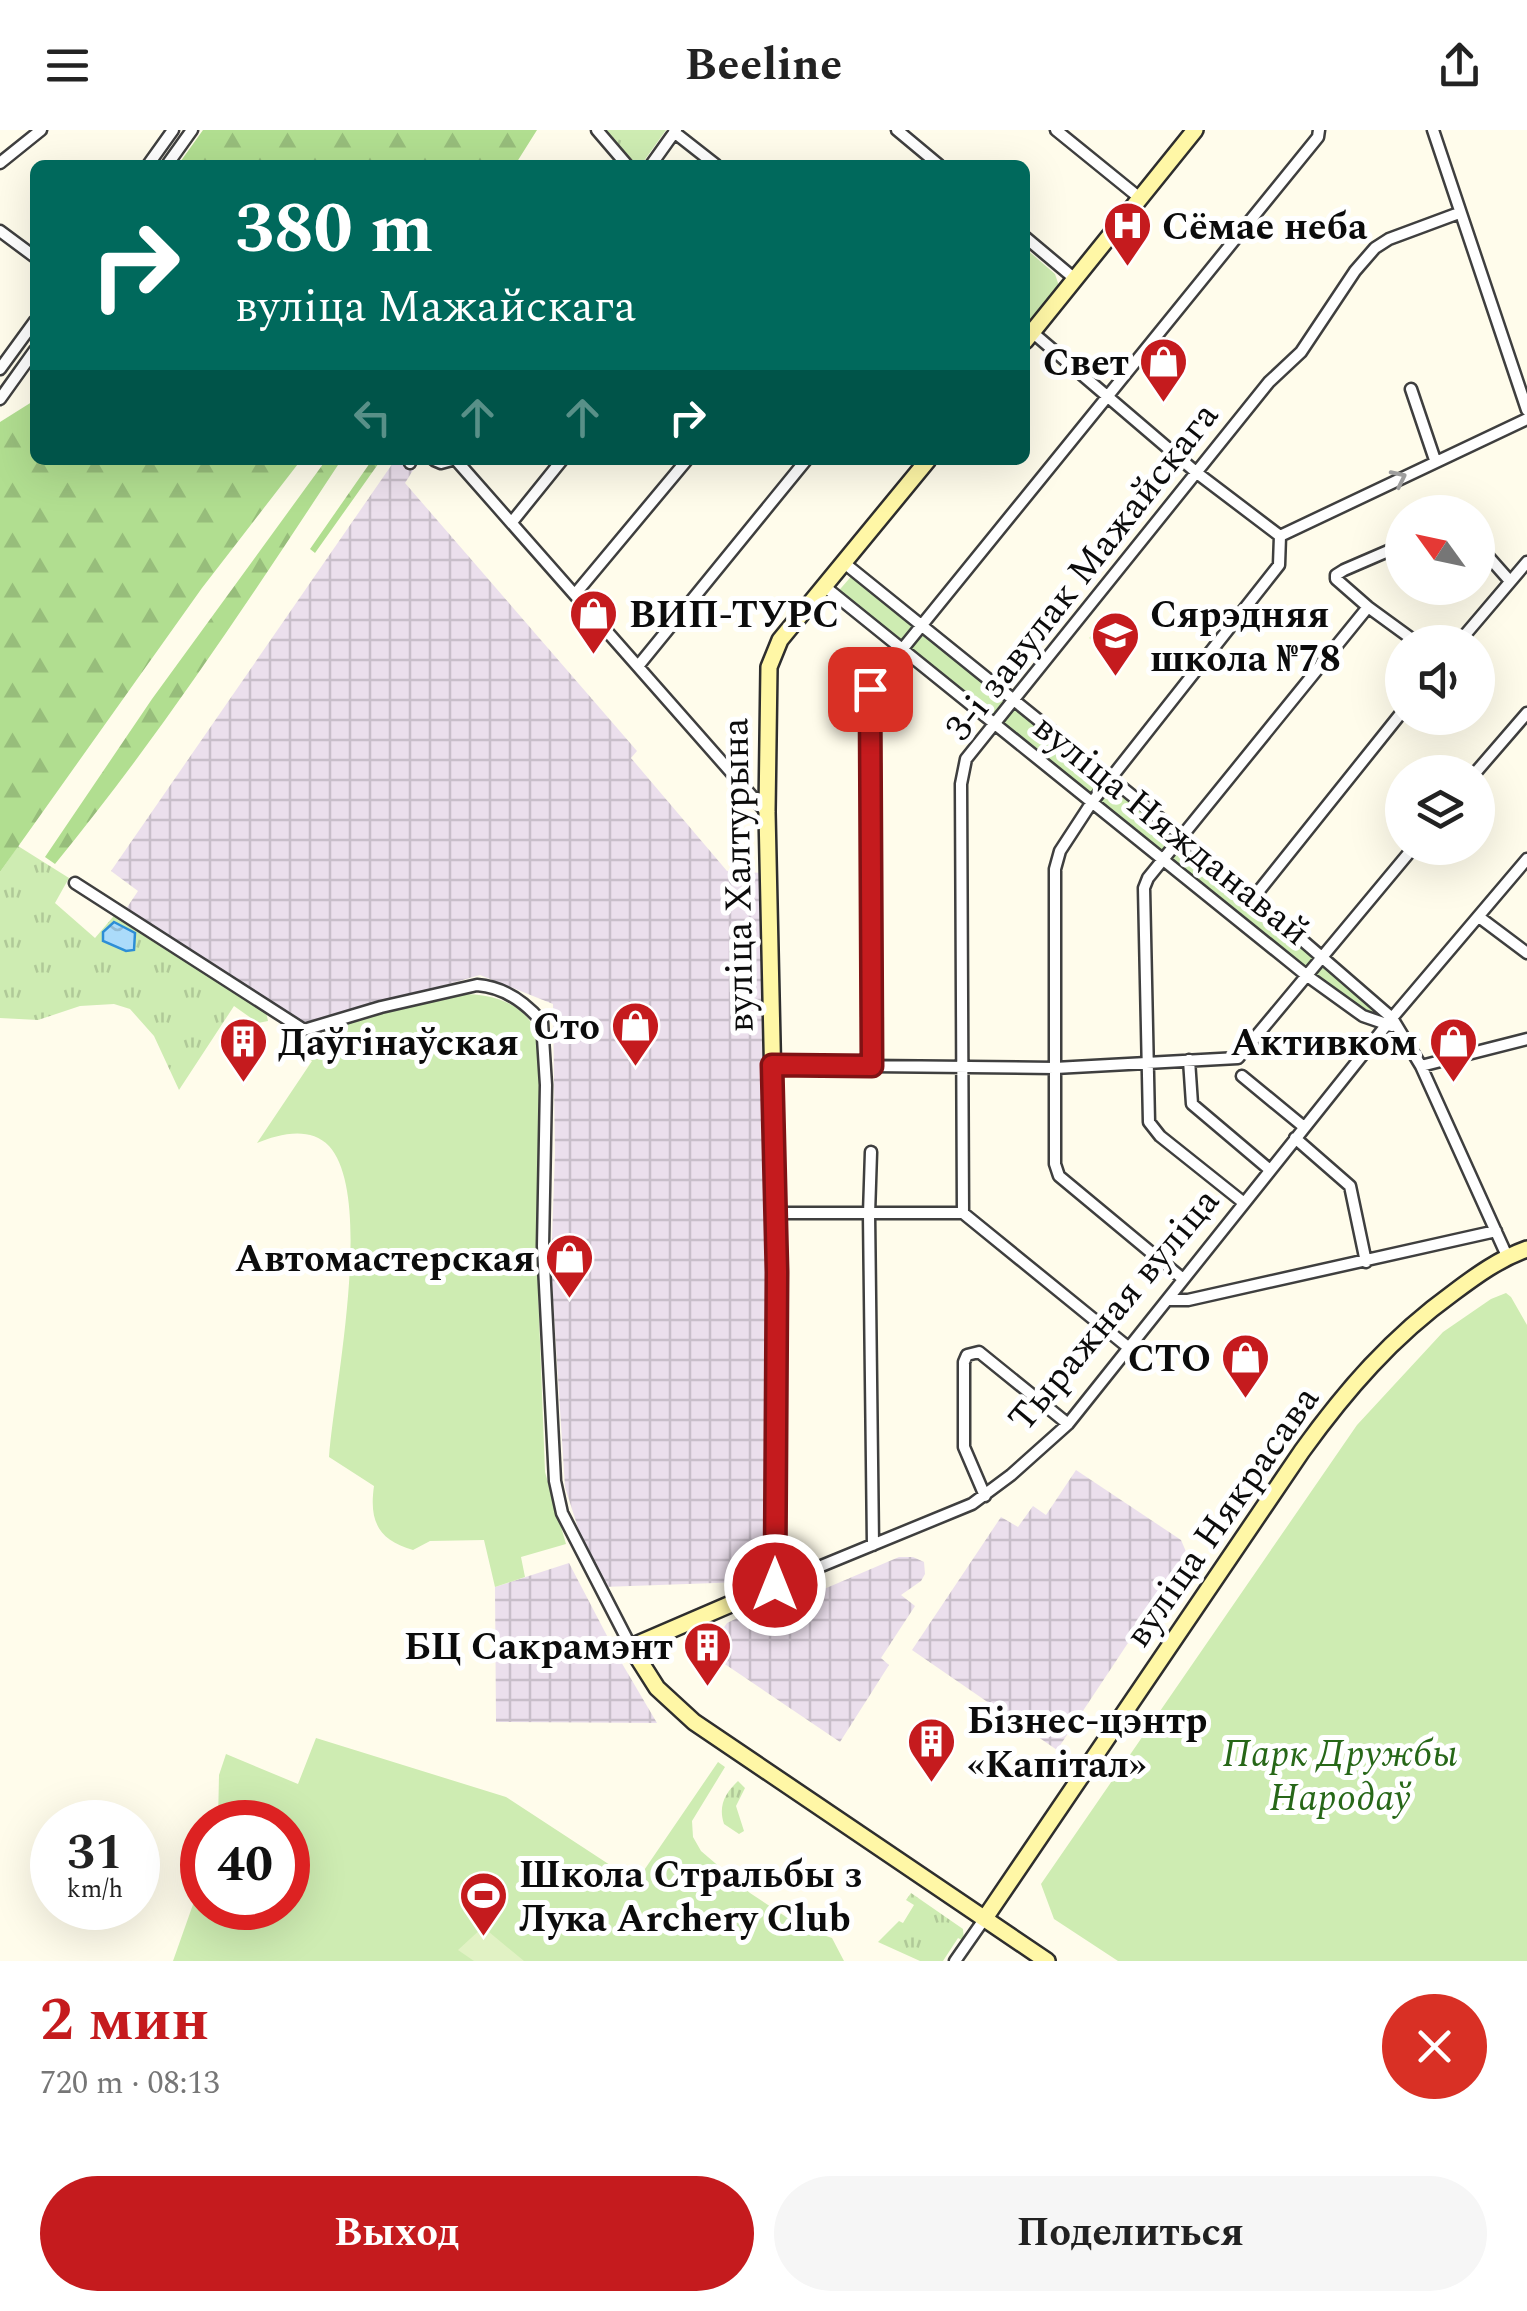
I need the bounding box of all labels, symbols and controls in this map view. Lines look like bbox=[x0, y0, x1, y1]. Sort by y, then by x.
text: Beeline bbox=[685, 31, 842, 100]
icon: menu bbox=[40, 38, 95, 93]
icon: share bbox=[1432, 38, 1487, 93]
text: 380 m bbox=[235, 177, 433, 283]
place label: Сёмае неба bbox=[1162, 199, 1368, 257]
icon: right bbox=[70, 200, 200, 330]
hospital icon: Сёмае неба bbox=[1101, 200, 1153, 268]
text: вуліца Мажайскага bbox=[235, 273, 636, 342]
place label: Свет bbox=[1043, 335, 1129, 393]
shop icon: Свет bbox=[1138, 336, 1190, 404]
icon: left bbox=[345, 390, 400, 445]
icon: ahead bbox=[450, 390, 505, 445]
icon: ahead bbox=[555, 390, 610, 445]
icon: right bbox=[660, 390, 715, 445]
street label: 3-і завулак Мажайскага bbox=[931, 390, 1234, 754]
one-way arrow bbox=[1389, 470, 1407, 490]
north arrow bbox=[1385, 495, 1495, 605]
map controls bbox=[1385, 495, 1495, 865]
place label: ВИП-ТУРС bbox=[629, 587, 839, 645]
place label: Сярэдняя школа №78 bbox=[1150, 587, 1341, 689]
shop icon: ВИП-ТУРС bbox=[568, 588, 620, 656]
school or university icon: Сярэдняя школа №78 bbox=[1089, 610, 1141, 678]
button: sound bbox=[1385, 625, 1495, 735]
pin bbox=[828, 647, 913, 732]
icon: arrive bbox=[843, 662, 898, 717]
street label: вуліца Няжданавай bbox=[1019, 700, 1322, 961]
street label: вуліца Халтурына bbox=[707, 717, 771, 1033]
button: layers bbox=[1385, 755, 1495, 865]
place label: Сто bbox=[533, 999, 600, 1057]
shop icon: Сто bbox=[609, 1000, 661, 1068]
place label: Даўгінаўская bbox=[278, 1015, 519, 1073]
place label: Активком bbox=[1230, 1015, 1418, 1073]
building icon: Даўгінаўская bbox=[217, 1016, 269, 1084]
shop icon: Активком bbox=[1427, 1016, 1479, 1084]
street label: Тыражная вуліца bbox=[995, 1175, 1235, 1445]
place label: Автомастерская bbox=[235, 1231, 535, 1289]
shop icon: Автомастерская bbox=[544, 1232, 596, 1300]
place label: СТО bbox=[1128, 1331, 1211, 1389]
shop icon: СТО bbox=[1220, 1332, 1272, 1400]
street label: вуліца Някрасава bbox=[1110, 1374, 1335, 1660]
position arrow bbox=[723, 1533, 827, 1637]
place label: БЦ Сакрамэнт bbox=[404, 1619, 673, 1677]
building icon: БЦ Сакрамэнт bbox=[682, 1620, 734, 1688]
place label: Бізнес-цэнтр «Капітал» bbox=[967, 1693, 1207, 1795]
building icon: Бізнес-цэнтр «Капітал» bbox=[906, 1716, 958, 1784]
park label: Парк Дружбы Народаў bbox=[1223, 1726, 1457, 1828]
speed limit sign: 40 bbox=[180, 1800, 310, 1930]
text: 31 bbox=[67, 1815, 123, 1891]
place label: Школа Стральбы з Лука Archery Club bbox=[519, 1847, 862, 1949]
sports icon: Школа Стральбы з Лука Archery Club bbox=[458, 1870, 510, 1938]
text: km/h bbox=[67, 1871, 123, 1909]
text: 2 мин bbox=[40, 1975, 209, 2067]
button: close bbox=[1382, 1994, 1487, 2099]
text: 720 m · 08:13 bbox=[40, 2059, 220, 2108]
button: Выход bbox=[40, 2176, 754, 2291]
button: Поделиться bbox=[774, 2176, 1487, 2291]

